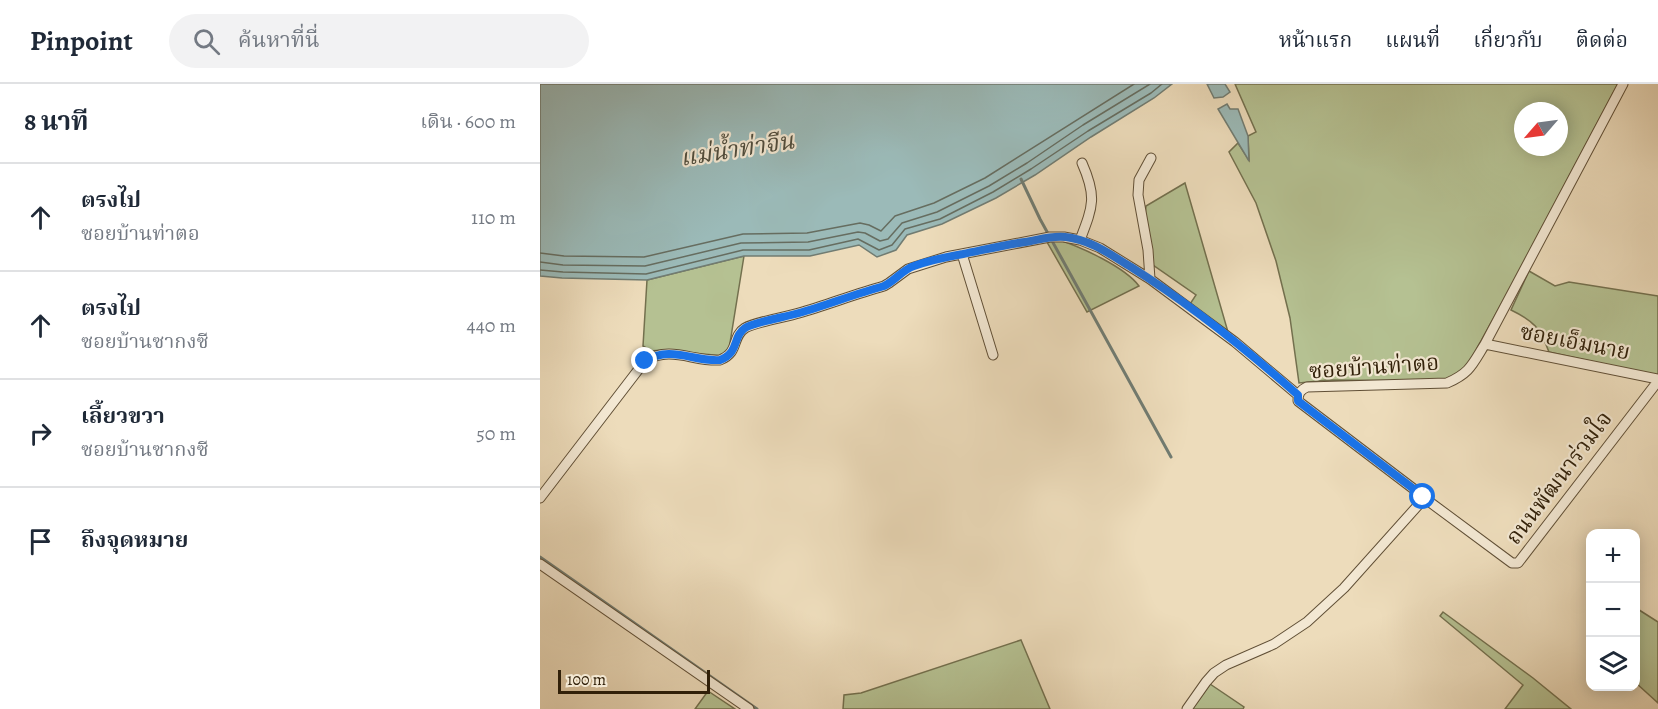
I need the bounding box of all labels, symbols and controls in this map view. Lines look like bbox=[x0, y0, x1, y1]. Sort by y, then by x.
search box bbox=[169, 14, 589, 68]
text: Pinpoint bbox=[30, 22, 133, 60]
icon: search bbox=[190, 25, 223, 58]
text: ค้นหาที่นี่ bbox=[238, 25, 320, 55]
text: หน้าแรก bbox=[1279, 26, 1352, 54]
text: แผนที่ bbox=[1385, 26, 1440, 54]
text: เกี่ยวกับ bbox=[1473, 26, 1543, 54]
text: ติดต่อ bbox=[1576, 26, 1628, 54]
north arrow bbox=[1514, 102, 1568, 156]
text: 8 นาที bbox=[24, 104, 89, 139]
text: เดิน · 600 m bbox=[420, 108, 516, 135]
water label: แม่น้ำท่าจีน bbox=[677, 122, 796, 174]
text: ตรงไป bbox=[81, 185, 141, 215]
icon: ahead bbox=[24, 201, 57, 234]
text: 110 m bbox=[471, 204, 516, 231]
text: ซอยบ้านท่าตอ bbox=[81, 220, 200, 247]
text: ตรงไป bbox=[81, 293, 141, 323]
icon: ahead bbox=[24, 309, 57, 342]
text: 440 m bbox=[467, 312, 516, 339]
street label: ซอยเอ็มนาย bbox=[1517, 317, 1633, 367]
text: ซอยบ้านซากงซี bbox=[81, 328, 209, 355]
route end bbox=[631, 347, 657, 373]
street label: ซอยบ้านท่าตอ bbox=[1308, 347, 1440, 387]
text: เลี้ยวขวา bbox=[81, 401, 165, 431]
street label: ถนนพัฒนาร่วมใจ bbox=[1499, 405, 1619, 551]
icon: right bbox=[24, 417, 57, 450]
text: 50 m bbox=[476, 420, 516, 447]
text: ซอยบ้านซากงซี bbox=[81, 436, 209, 463]
route start bbox=[1409, 483, 1435, 509]
icon: arrive bbox=[24, 525, 57, 558]
text: ถึงจุดหมาย bbox=[81, 525, 188, 555]
map controls bbox=[1586, 529, 1640, 691]
button: + bbox=[1586, 529, 1640, 583]
button: − bbox=[1586, 583, 1640, 637]
button: layers bbox=[1586, 637, 1640, 691]
scale bar bbox=[558, 667, 710, 694]
text: 100 m bbox=[567, 669, 606, 691]

